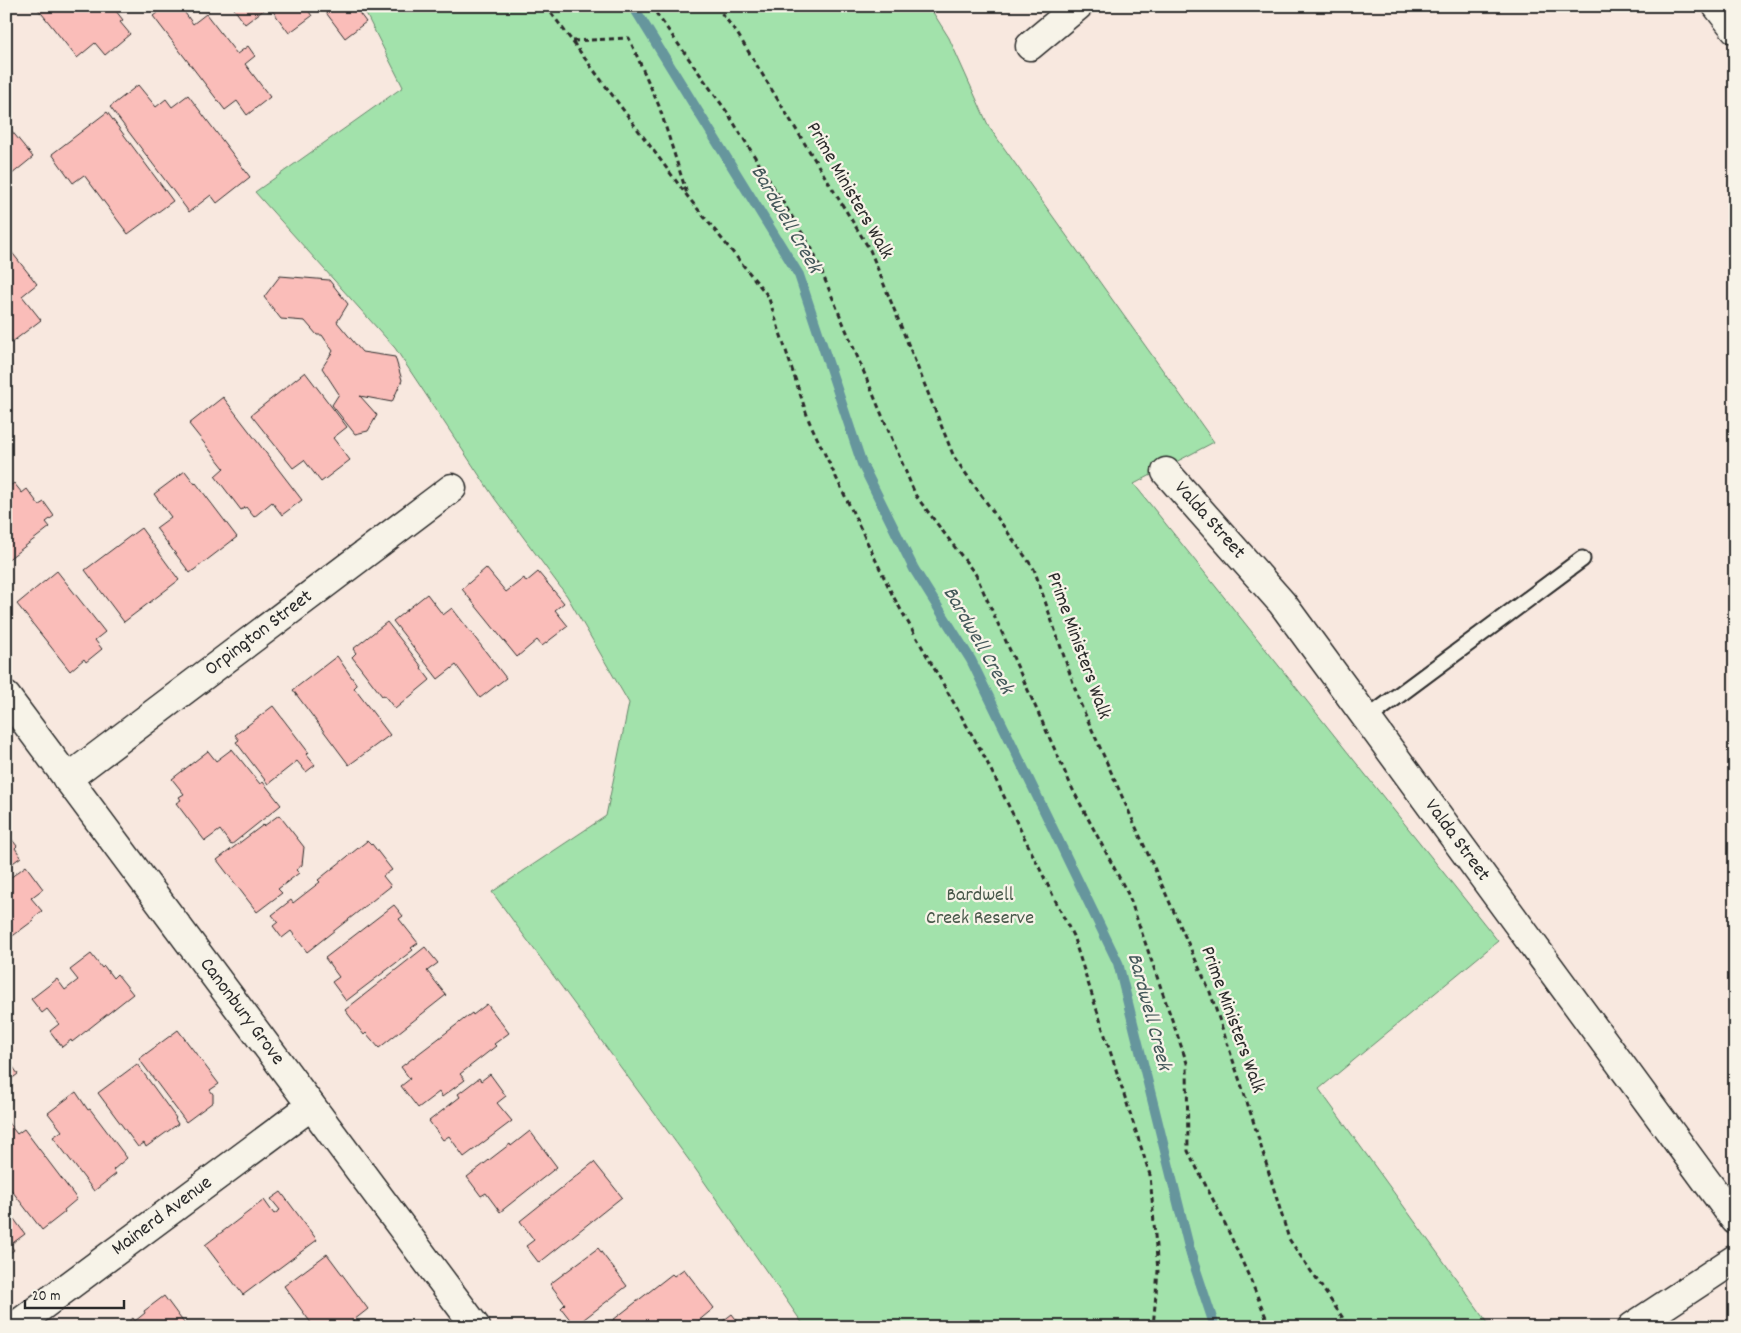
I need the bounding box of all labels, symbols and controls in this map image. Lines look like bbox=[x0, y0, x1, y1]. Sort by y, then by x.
street label: Prime Ministers Walk bbox=[798, 117, 900, 265]
water label: Bardwell Creek bbox=[742, 160, 829, 282]
street label: Valda Street bbox=[1167, 476, 1251, 566]
street label: Prime Ministers Walk bbox=[1038, 569, 1118, 723]
water label: Bardwell Creek bbox=[934, 581, 1021, 703]
street label: Orpington Street bbox=[200, 584, 319, 684]
street label: Valda Street bbox=[1417, 794, 1496, 888]
park label: Bardwell Creek Reserve bbox=[926, 882, 1034, 933]
street label: Prime Ministers Walk bbox=[1192, 943, 1272, 1097]
water label: Bardwell Creek bbox=[1118, 950, 1179, 1076]
street label: Canonbury Grove bbox=[192, 952, 291, 1072]
street label: Mainerd Avenue bbox=[106, 1170, 219, 1263]
scale bar bbox=[25, 1278, 124, 1310]
text: 20 m bbox=[32, 1286, 60, 1308]

